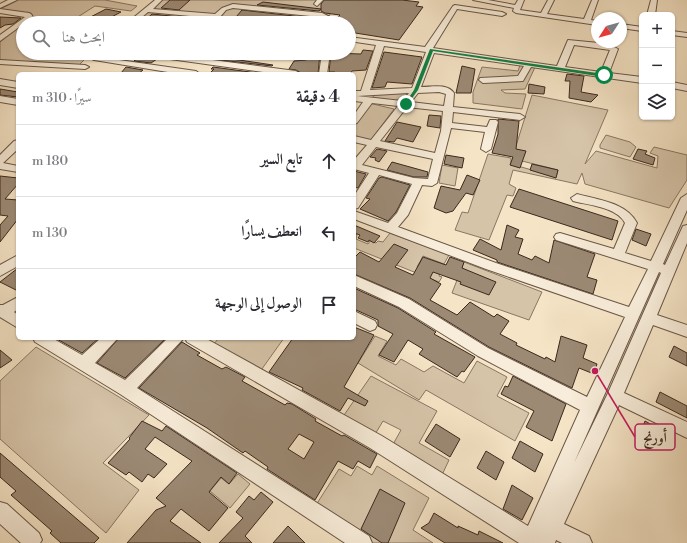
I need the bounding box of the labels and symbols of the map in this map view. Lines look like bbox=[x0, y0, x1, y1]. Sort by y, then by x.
north arrow bbox=[591, 12, 627, 48]
route start bbox=[595, 66, 613, 84]
route end bbox=[397, 95, 415, 113]
callout: أورنج bbox=[635, 424, 675, 450]
text: أورنج bbox=[643, 427, 667, 449]

